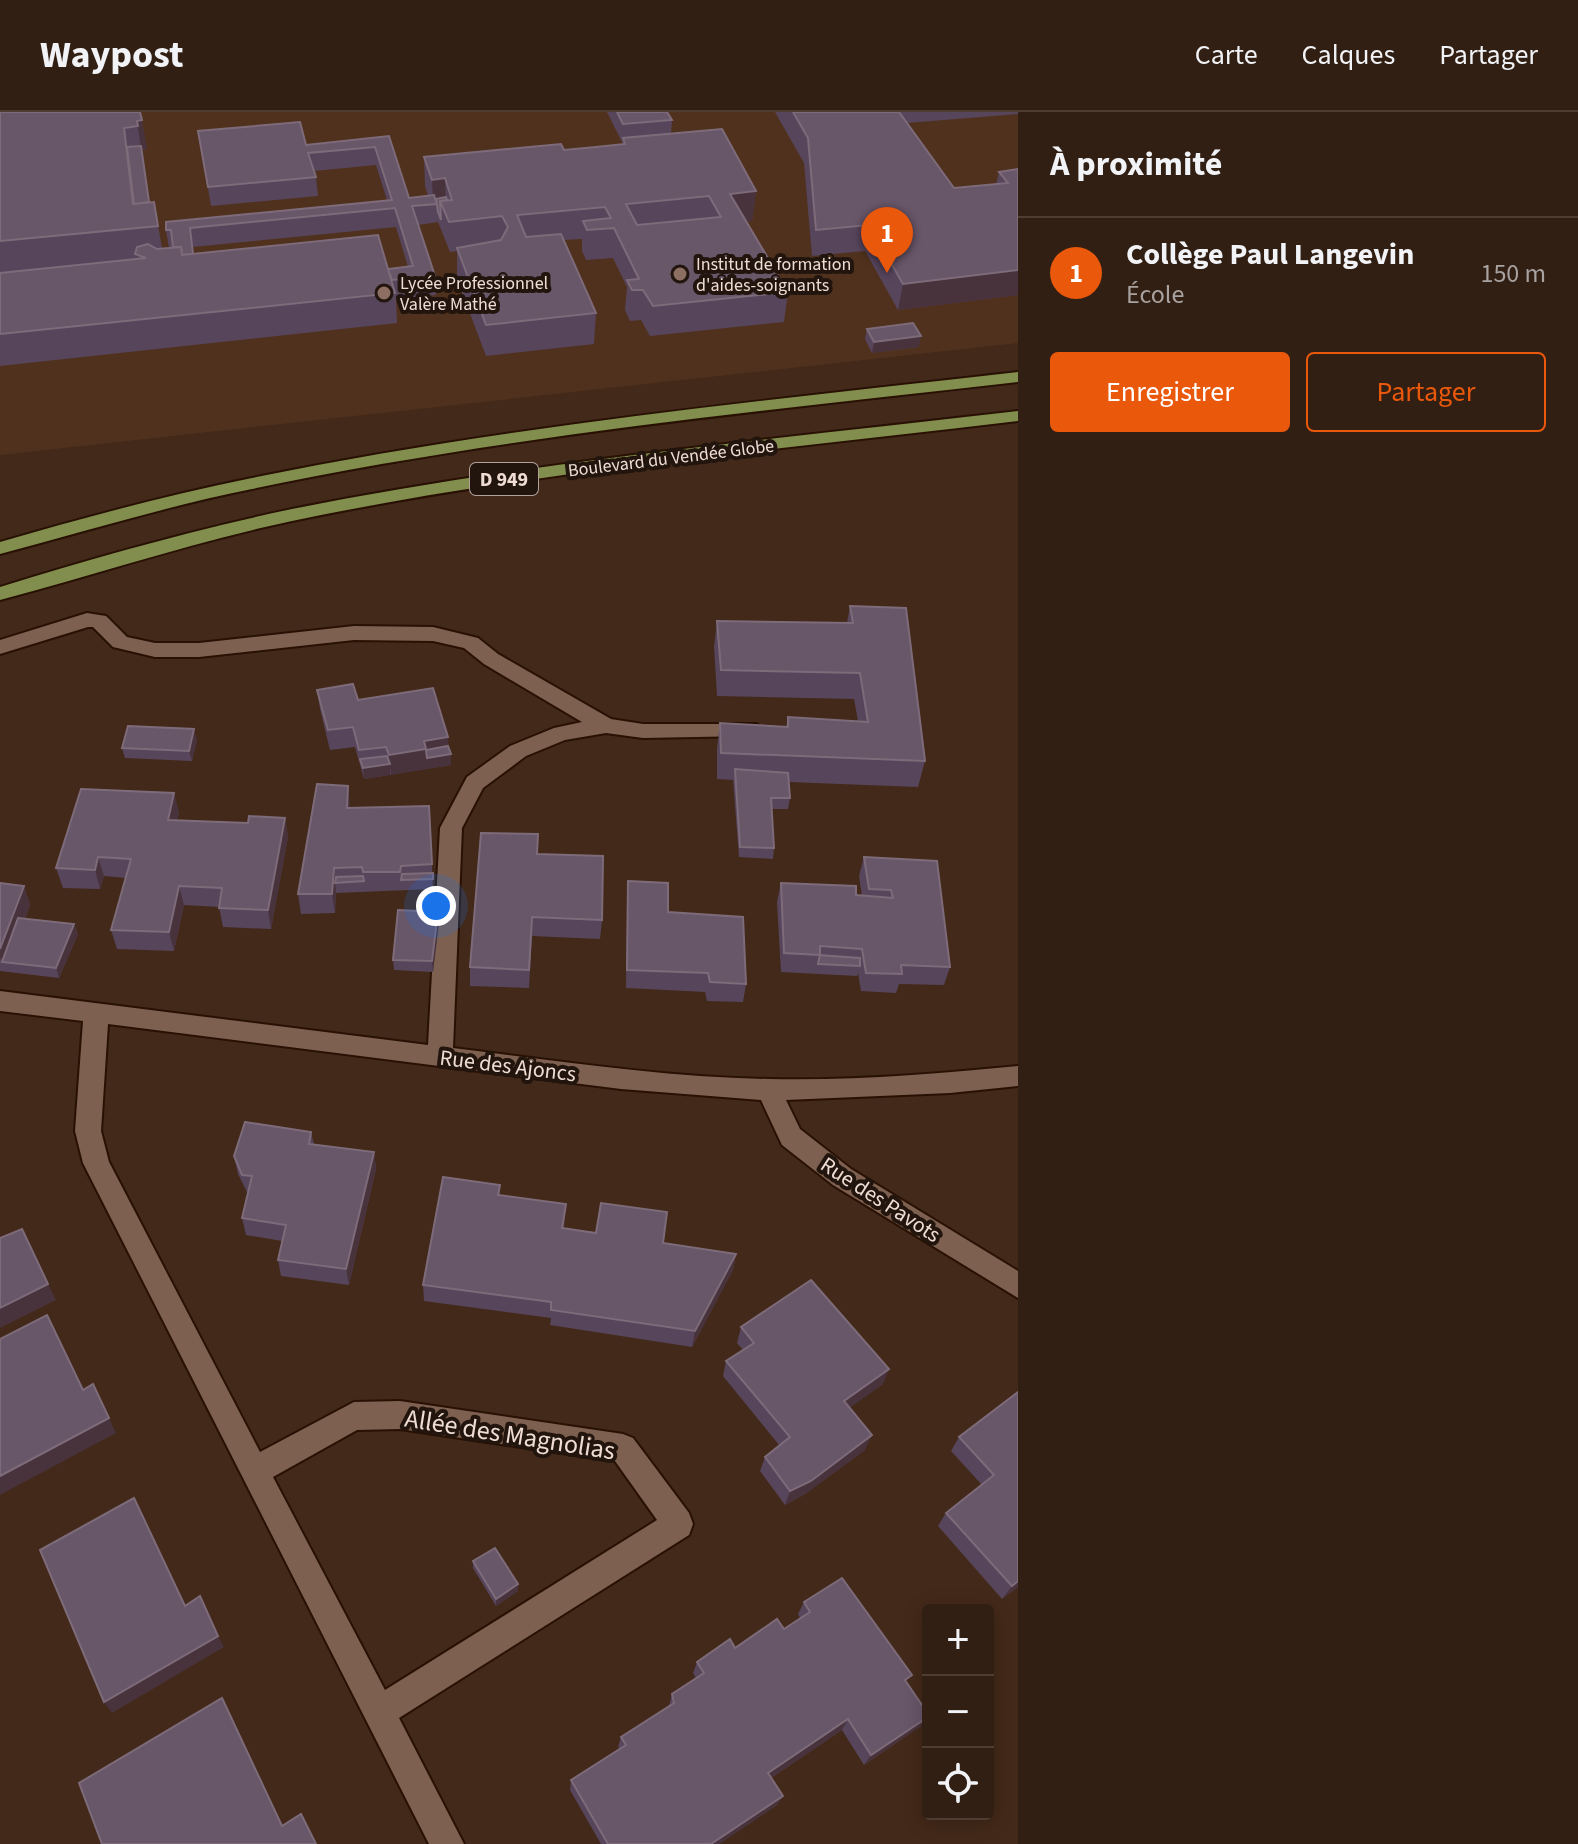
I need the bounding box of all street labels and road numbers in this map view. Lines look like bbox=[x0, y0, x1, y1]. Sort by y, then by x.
street label: Boulevard du Vendée Globe bbox=[567, 433, 776, 484]
road number: D 949 bbox=[470, 463, 538, 495]
street label: Rue des Ajoncs bbox=[438, 1042, 578, 1090]
street label: Rue des Pavots bbox=[814, 1149, 947, 1251]
street label: Allée des Magnolias bbox=[402, 1400, 618, 1469]

